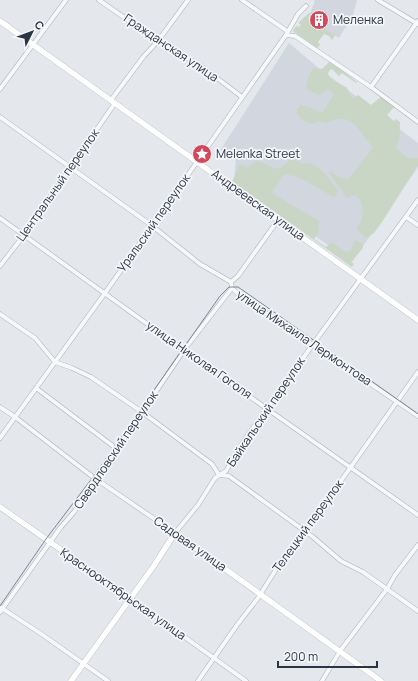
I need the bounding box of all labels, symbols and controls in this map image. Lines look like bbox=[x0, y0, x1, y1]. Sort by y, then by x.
building icon: Меленка bbox=[308, 9, 330, 31]
street label: Гражданская улица bbox=[121, 10, 222, 86]
place label: Меленка bbox=[333, 11, 384, 28]
north arrow bbox=[12, 12, 52, 52]
text: С bbox=[32, 17, 48, 33]
street label: Центральный переулок bbox=[12, 124, 104, 244]
place icon: Melenka Street bbox=[191, 143, 213, 165]
place label: Melenka Street bbox=[216, 145, 300, 162]
street label: Андреевская улица bbox=[208, 165, 308, 244]
street label: Уральский переулок bbox=[113, 169, 195, 275]
street label: улица Михаила Лермонтова bbox=[233, 286, 375, 389]
street label: улица Николая Гоголя bbox=[143, 317, 256, 403]
street label: Байкальский переулок bbox=[222, 353, 309, 470]
street label: Свердловский переулок bbox=[70, 386, 162, 512]
street label: Телецкий переулок bbox=[268, 475, 348, 575]
street label: Садовая улица bbox=[150, 512, 230, 575]
street label: Краснооктябрьская улица bbox=[57, 544, 190, 644]
scale bar bbox=[278, 643, 377, 669]
text: 200 m bbox=[284, 648, 318, 665]

